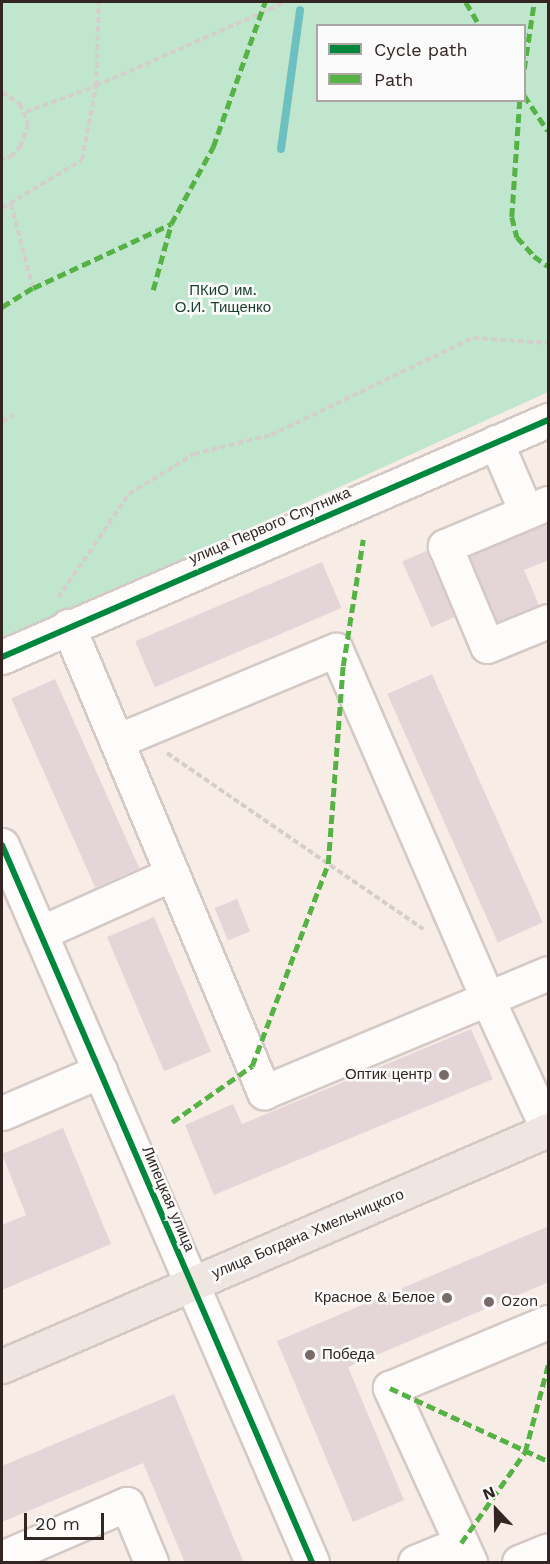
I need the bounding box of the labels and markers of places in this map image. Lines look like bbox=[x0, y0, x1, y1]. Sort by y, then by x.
place label: Оптик центр bbox=[345, 1066, 432, 1084]
marker: Оптик центр bbox=[437, 1068, 451, 1082]
place label: Красное & Белое bbox=[314, 1289, 435, 1307]
marker: Красное & Белое bbox=[440, 1291, 454, 1305]
place label: Ozon bbox=[501, 1293, 538, 1311]
marker: Ozon bbox=[482, 1295, 496, 1309]
place label: Победа bbox=[322, 1346, 375, 1364]
marker: Победа bbox=[303, 1348, 317, 1362]

